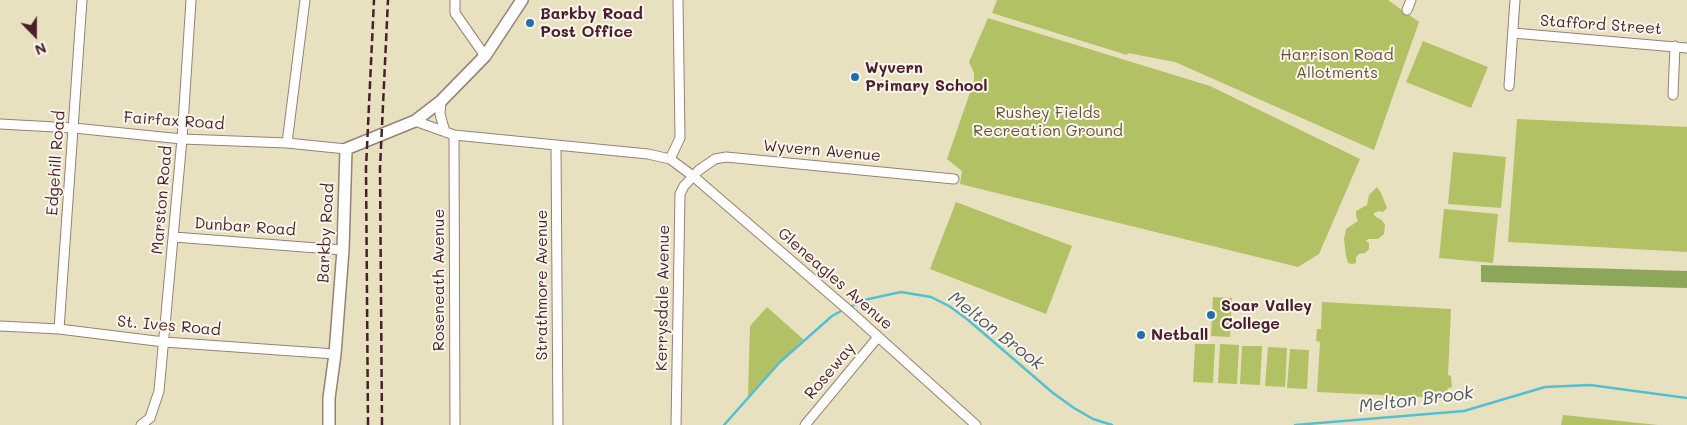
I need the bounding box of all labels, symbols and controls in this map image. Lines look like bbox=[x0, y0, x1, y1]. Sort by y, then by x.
place label: Barkby Road Post Office bbox=[540, 4, 643, 42]
north arrow bbox=[10, 10, 60, 60]
street label: Stafford Street bbox=[1539, 11, 1663, 39]
marker: Barkby Road Post Office bbox=[524, 17, 536, 29]
text: N bbox=[32, 39, 49, 60]
park label: Harrison Road Allotments bbox=[1280, 45, 1394, 83]
place label: Wyvern Primary School bbox=[865, 58, 988, 96]
marker: Wyvern Primary School bbox=[849, 71, 861, 83]
park label: Rushey Fields Recreation Ground bbox=[973, 103, 1123, 141]
street label: Fairfax Road bbox=[123, 108, 225, 134]
street label: Edgehill Road bbox=[43, 110, 69, 216]
street label: Wyvern Avenue bbox=[762, 136, 882, 166]
street label: Marston Road bbox=[148, 145, 176, 255]
street label: Barkby Road bbox=[314, 183, 338, 283]
street label: Roseneath Avenue bbox=[429, 209, 449, 351]
street label: Strathmore Avenue bbox=[532, 210, 552, 360]
street label: Dunbar Road bbox=[194, 214, 296, 240]
street label: Gleneagles Avenue bbox=[774, 224, 896, 334]
street label: Kerrysdale Avenue bbox=[652, 225, 674, 371]
water label: Melton Brook bbox=[944, 287, 1048, 375]
place label: Soar Valley College bbox=[1221, 296, 1312, 334]
marker: Soar Valley College bbox=[1205, 309, 1217, 321]
street label: St. Ives Road bbox=[116, 312, 222, 340]
place label: Netball bbox=[1151, 325, 1208, 345]
marker: Netball bbox=[1135, 329, 1147, 341]
street label: Roseway bbox=[801, 339, 859, 403]
water label: Melton Brook bbox=[1357, 382, 1475, 418]

